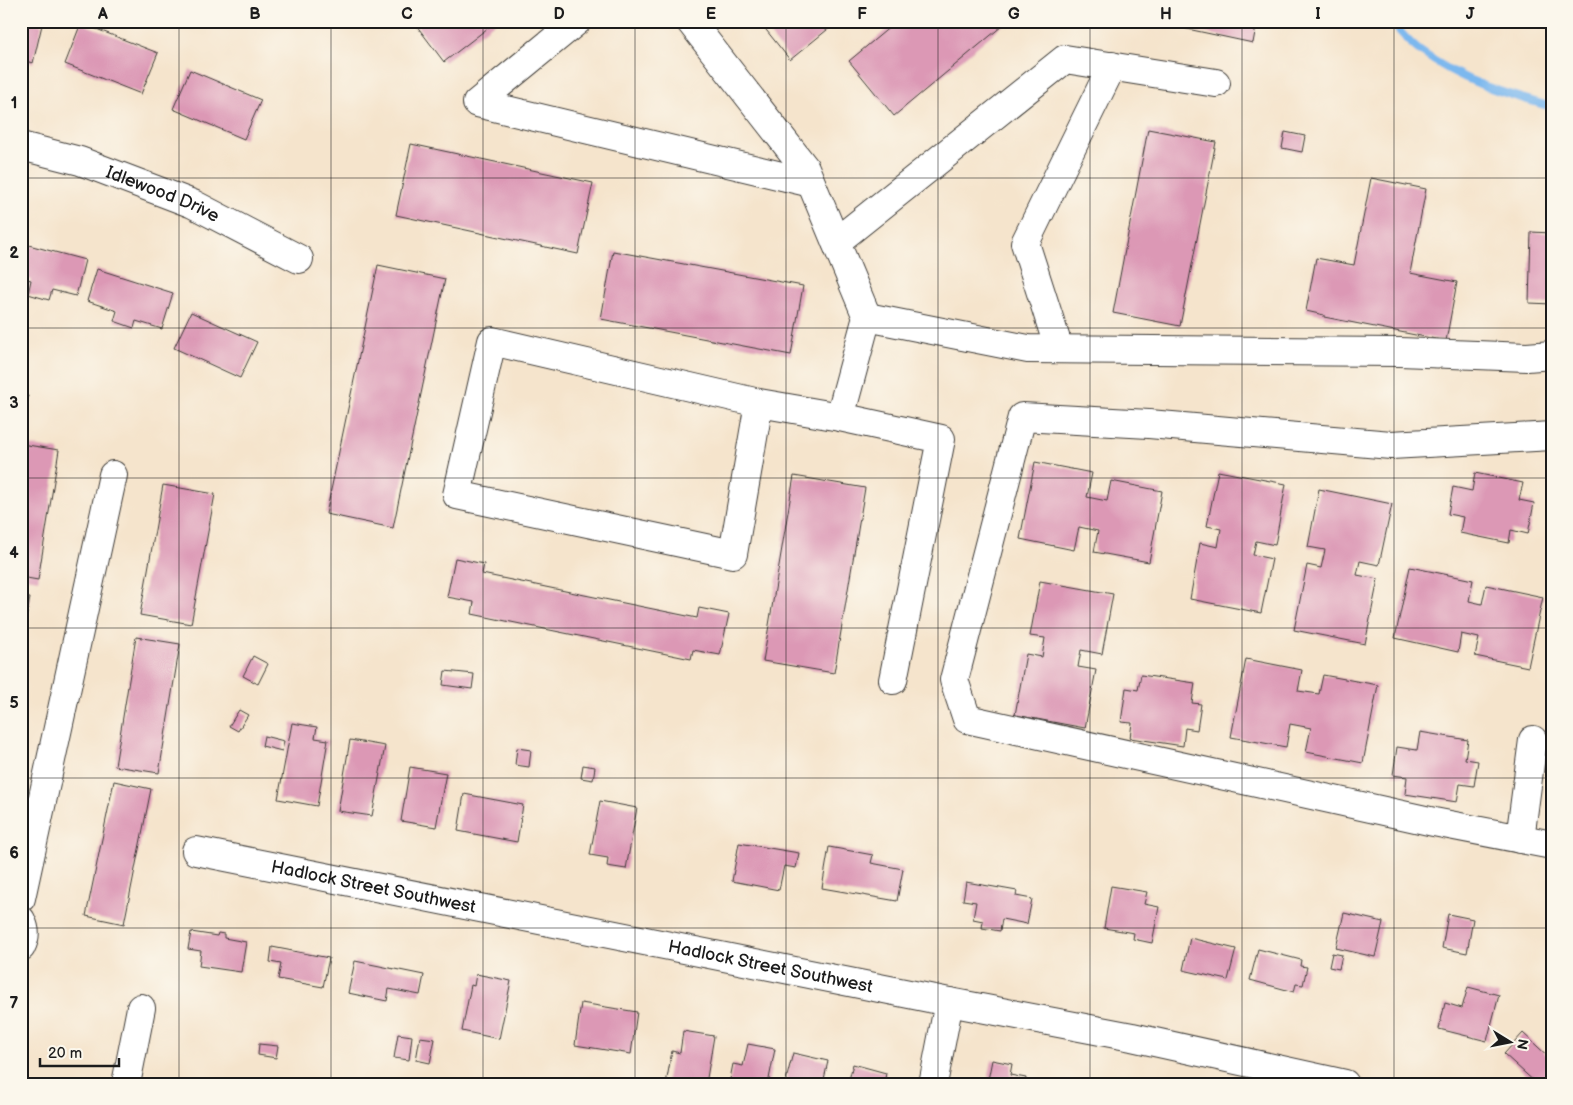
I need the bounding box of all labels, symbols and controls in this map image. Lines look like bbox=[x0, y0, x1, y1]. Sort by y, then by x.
text: A bbox=[97, 5, 108, 24]
text: B bbox=[249, 5, 261, 24]
text: C bbox=[401, 5, 413, 24]
text: D bbox=[553, 5, 565, 24]
text: E bbox=[706, 5, 716, 24]
text: F bbox=[857, 5, 867, 24]
text: G bbox=[1008, 5, 1020, 24]
text: H bbox=[1160, 5, 1172, 24]
text: I bbox=[1315, 5, 1321, 24]
text: J bbox=[1466, 5, 1475, 24]
text: 1 bbox=[11, 94, 17, 113]
street label: Idlewood Drive bbox=[103, 162, 223, 227]
text: 2 bbox=[9, 244, 19, 263]
text: 3 bbox=[9, 394, 19, 413]
text: 4 bbox=[9, 544, 19, 563]
text: 5 bbox=[9, 694, 19, 713]
text: 6 bbox=[9, 844, 19, 863]
street label: Hadlock Street Southwest bbox=[269, 856, 478, 918]
street label: Hadlock Street Southwest bbox=[666, 936, 875, 998]
text: 7 bbox=[10, 994, 19, 1013]
north arrow bbox=[1486, 1018, 1536, 1068]
scale bar bbox=[40, 1035, 119, 1067]
text: N bbox=[1513, 1038, 1532, 1051]
text: 20 m bbox=[48, 1044, 82, 1063]

